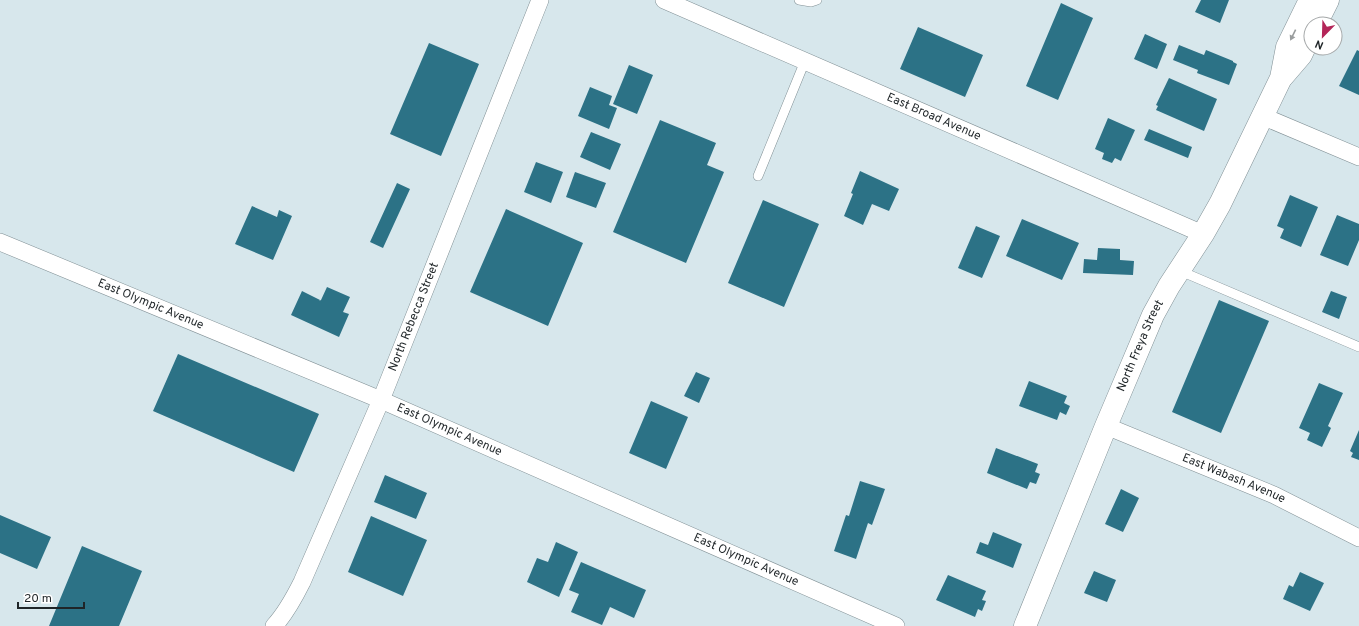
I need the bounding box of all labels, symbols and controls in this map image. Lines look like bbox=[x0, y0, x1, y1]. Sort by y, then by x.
north arrow bbox=[1303, 16, 1343, 56]
one-way arrow bbox=[1290, 29, 1296, 41]
text: N bbox=[1313, 36, 1326, 52]
street label: East Broad Avenue bbox=[884, 90, 983, 145]
street label: North Rebecca Street bbox=[385, 260, 443, 374]
street label: East Olympic Avenue bbox=[95, 275, 206, 334]
street label: North Freya Street bbox=[1113, 297, 1168, 394]
street label: East Olympic Avenue bbox=[394, 400, 504, 460]
street label: East Wabash Avenue bbox=[1180, 450, 1288, 507]
street label: East Olympic Avenue bbox=[691, 530, 801, 590]
scale bar bbox=[18, 584, 84, 610]
text: 20 m bbox=[24, 591, 52, 607]

